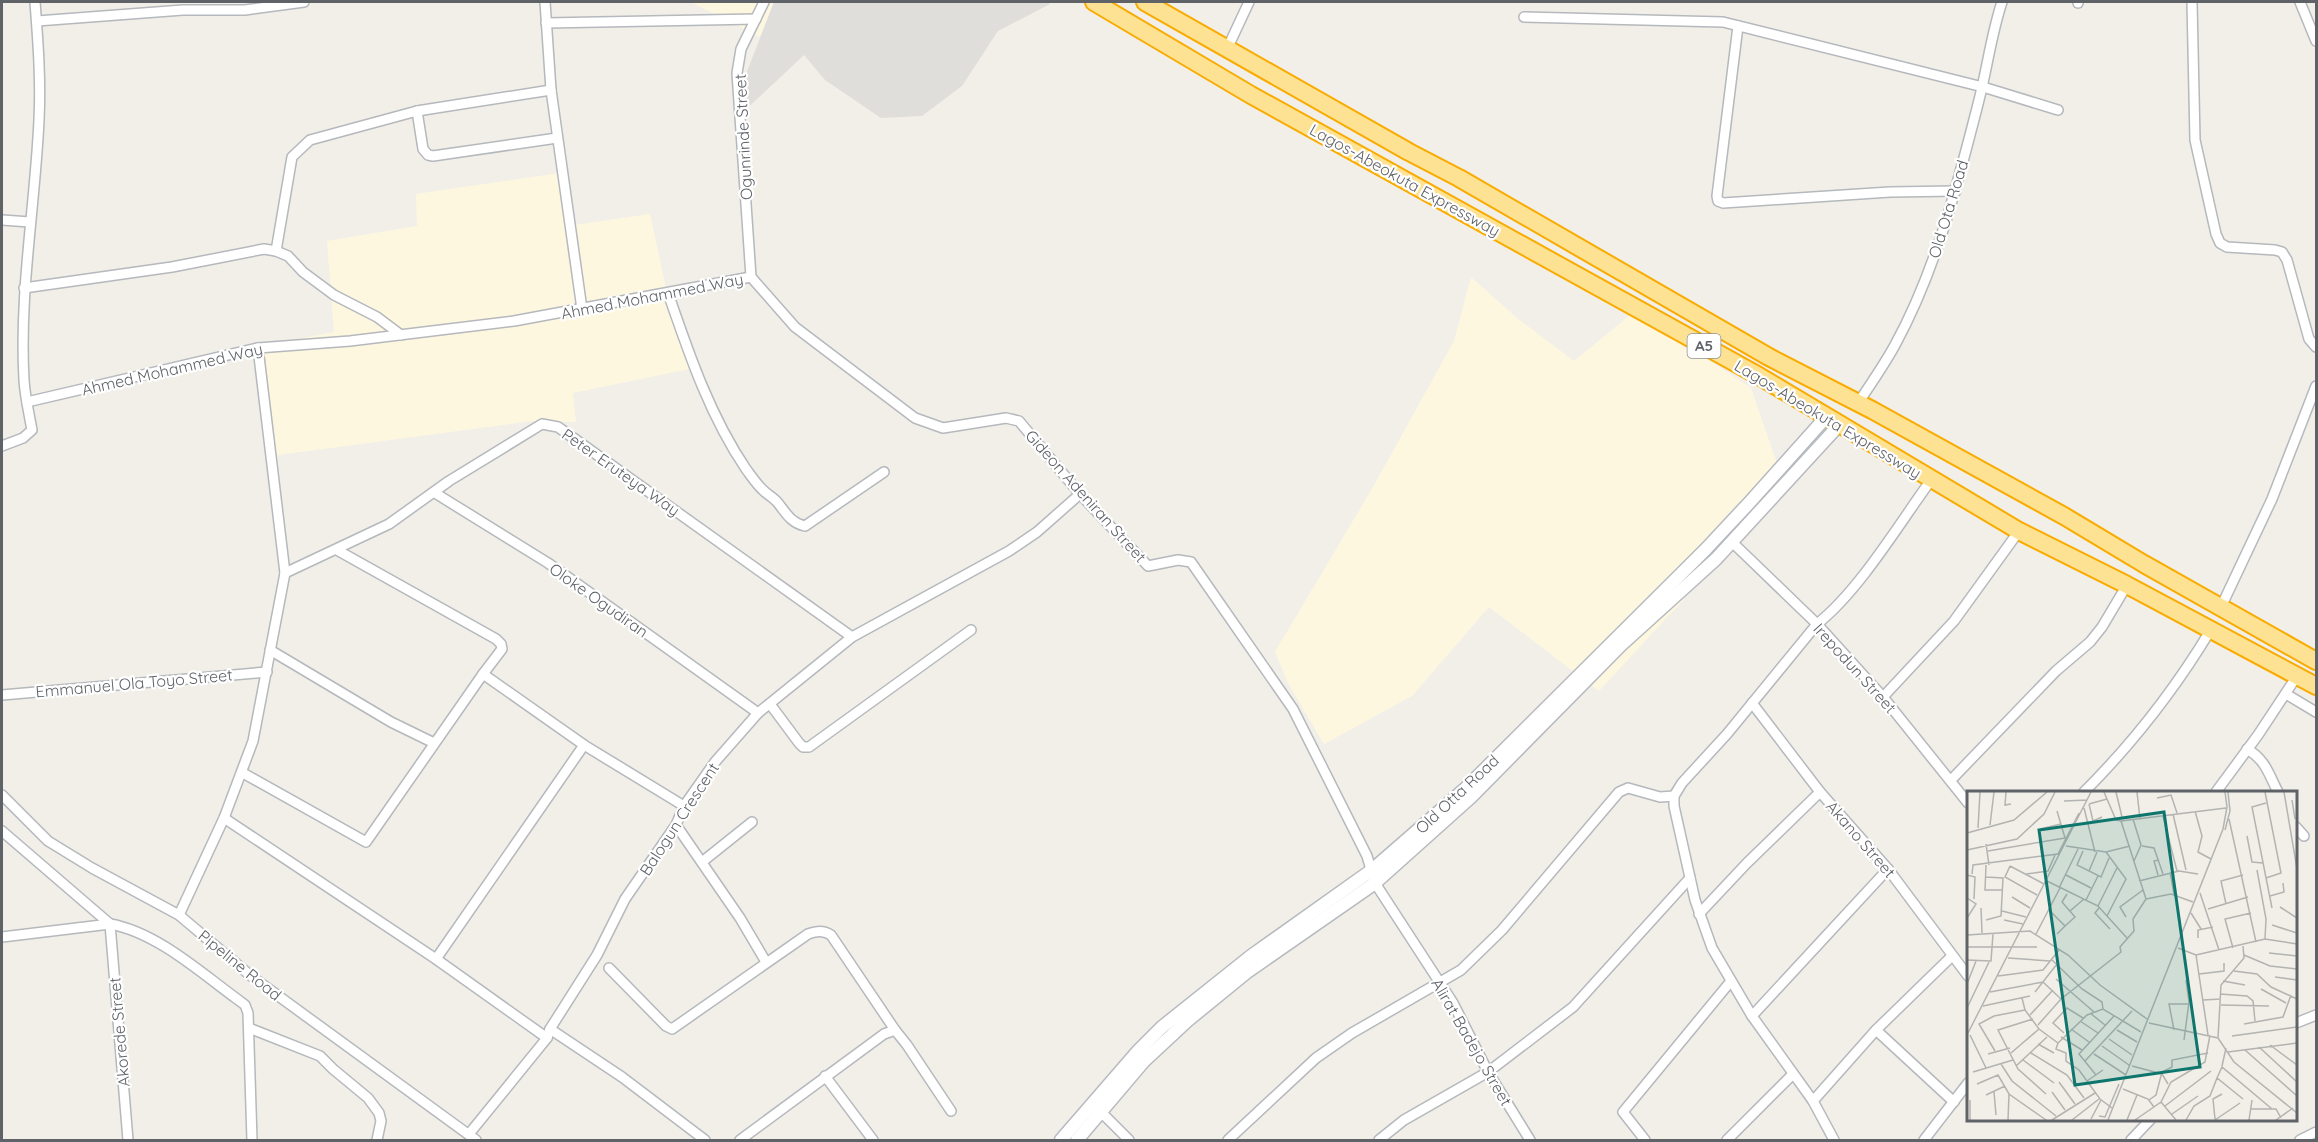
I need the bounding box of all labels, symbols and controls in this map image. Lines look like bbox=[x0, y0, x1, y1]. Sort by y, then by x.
street label: Ogunrinde Street bbox=[730, 73, 756, 201]
street label: Lagos-Abeokuta Expressway bbox=[1306, 119, 1504, 241]
street label: Old Ota Road bbox=[1924, 158, 1972, 260]
street label: Ahmed Mohammed Way bbox=[559, 269, 745, 323]
road number: A5 bbox=[1688, 334, 1720, 358]
street label: Ahmed Mohammed Way bbox=[80, 338, 264, 400]
street label: Lagos-Abeokuta Expressway bbox=[1731, 355, 1925, 483]
street label: Peter Eruteya Way bbox=[558, 424, 684, 520]
street label: Gideon Adeniran Street bbox=[1021, 426, 1151, 566]
street label: Oloke Ogudiran bbox=[546, 558, 652, 642]
street label: Irepodun Street bbox=[1809, 619, 1901, 717]
street label: Emmanuel Ola Toyo Street bbox=[35, 664, 233, 702]
street label: Old Otta Road bbox=[1411, 750, 1503, 838]
street label: Balogun Crescent bbox=[635, 759, 723, 879]
inset map bbox=[1967, 791, 2297, 1121]
street label: Akano Street bbox=[1822, 796, 1900, 882]
street label: Pipeline Road bbox=[194, 925, 286, 1005]
street label: Alirat Badejo Street bbox=[1427, 975, 1517, 1109]
street label: Akorede Street bbox=[104, 976, 134, 1088]

